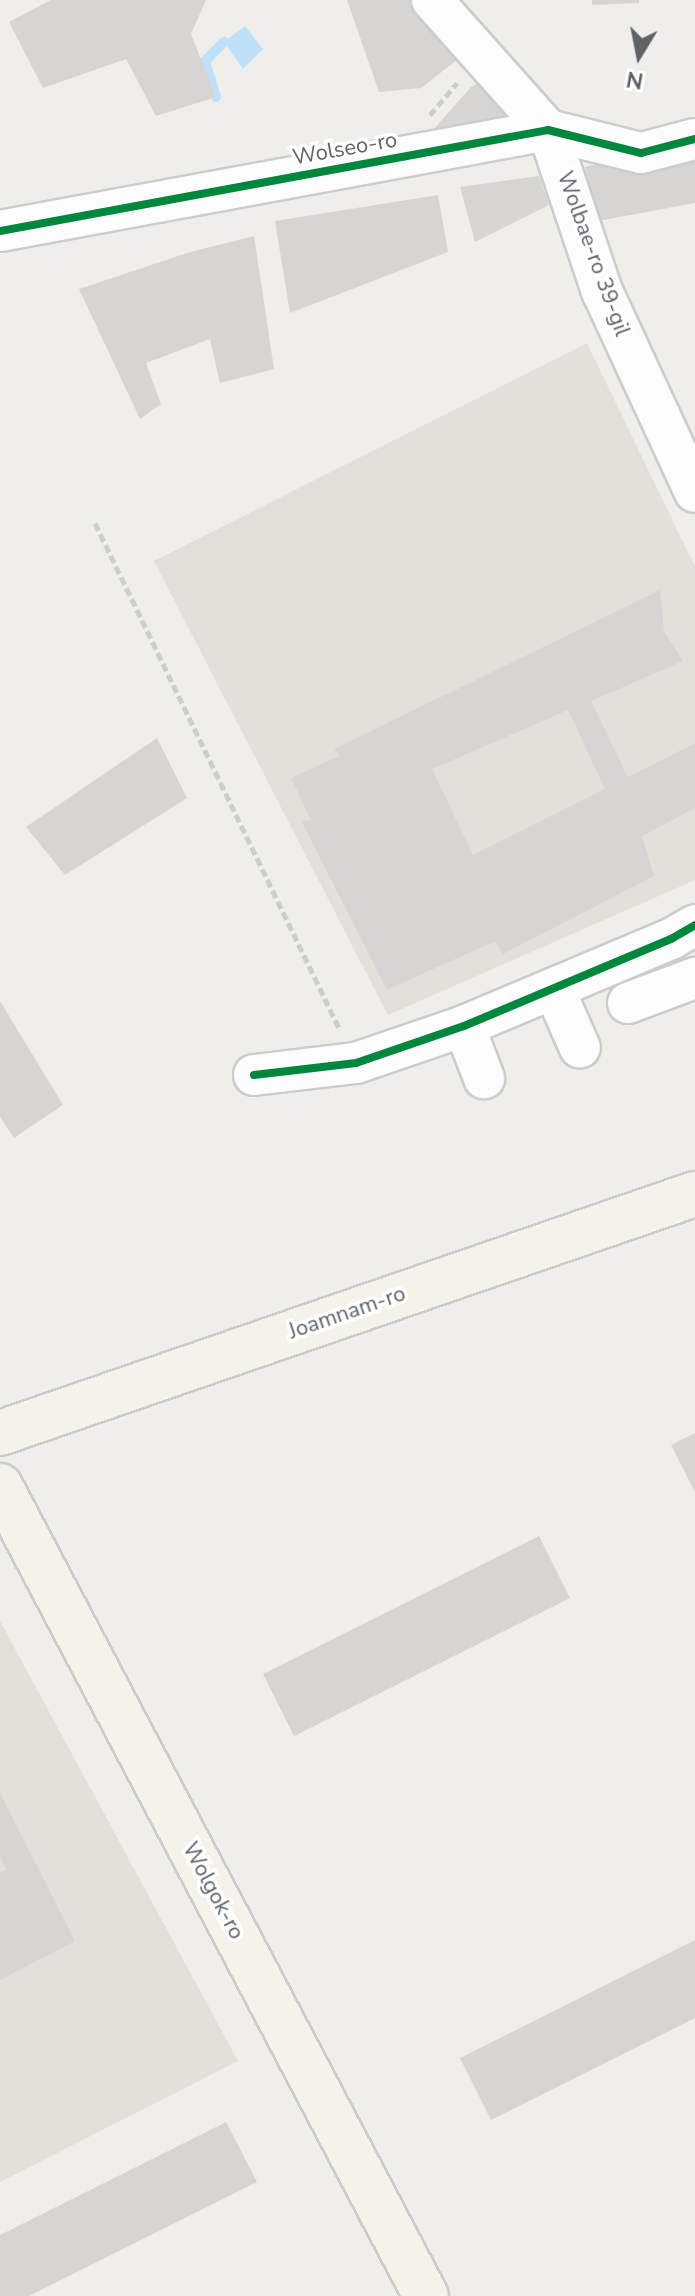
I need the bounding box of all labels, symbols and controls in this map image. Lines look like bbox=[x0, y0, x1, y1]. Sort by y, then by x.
north arrow bbox=[599, 16, 679, 96]
text: N bbox=[624, 63, 646, 96]
street label: Wolseo-ro bbox=[291, 127, 399, 171]
street label: Wolbae-ro 39-gil bbox=[551, 168, 635, 340]
street label: Joamnam-ro bbox=[285, 1281, 409, 1345]
street label: Wolgok-ro bbox=[176, 1838, 250, 1944]

